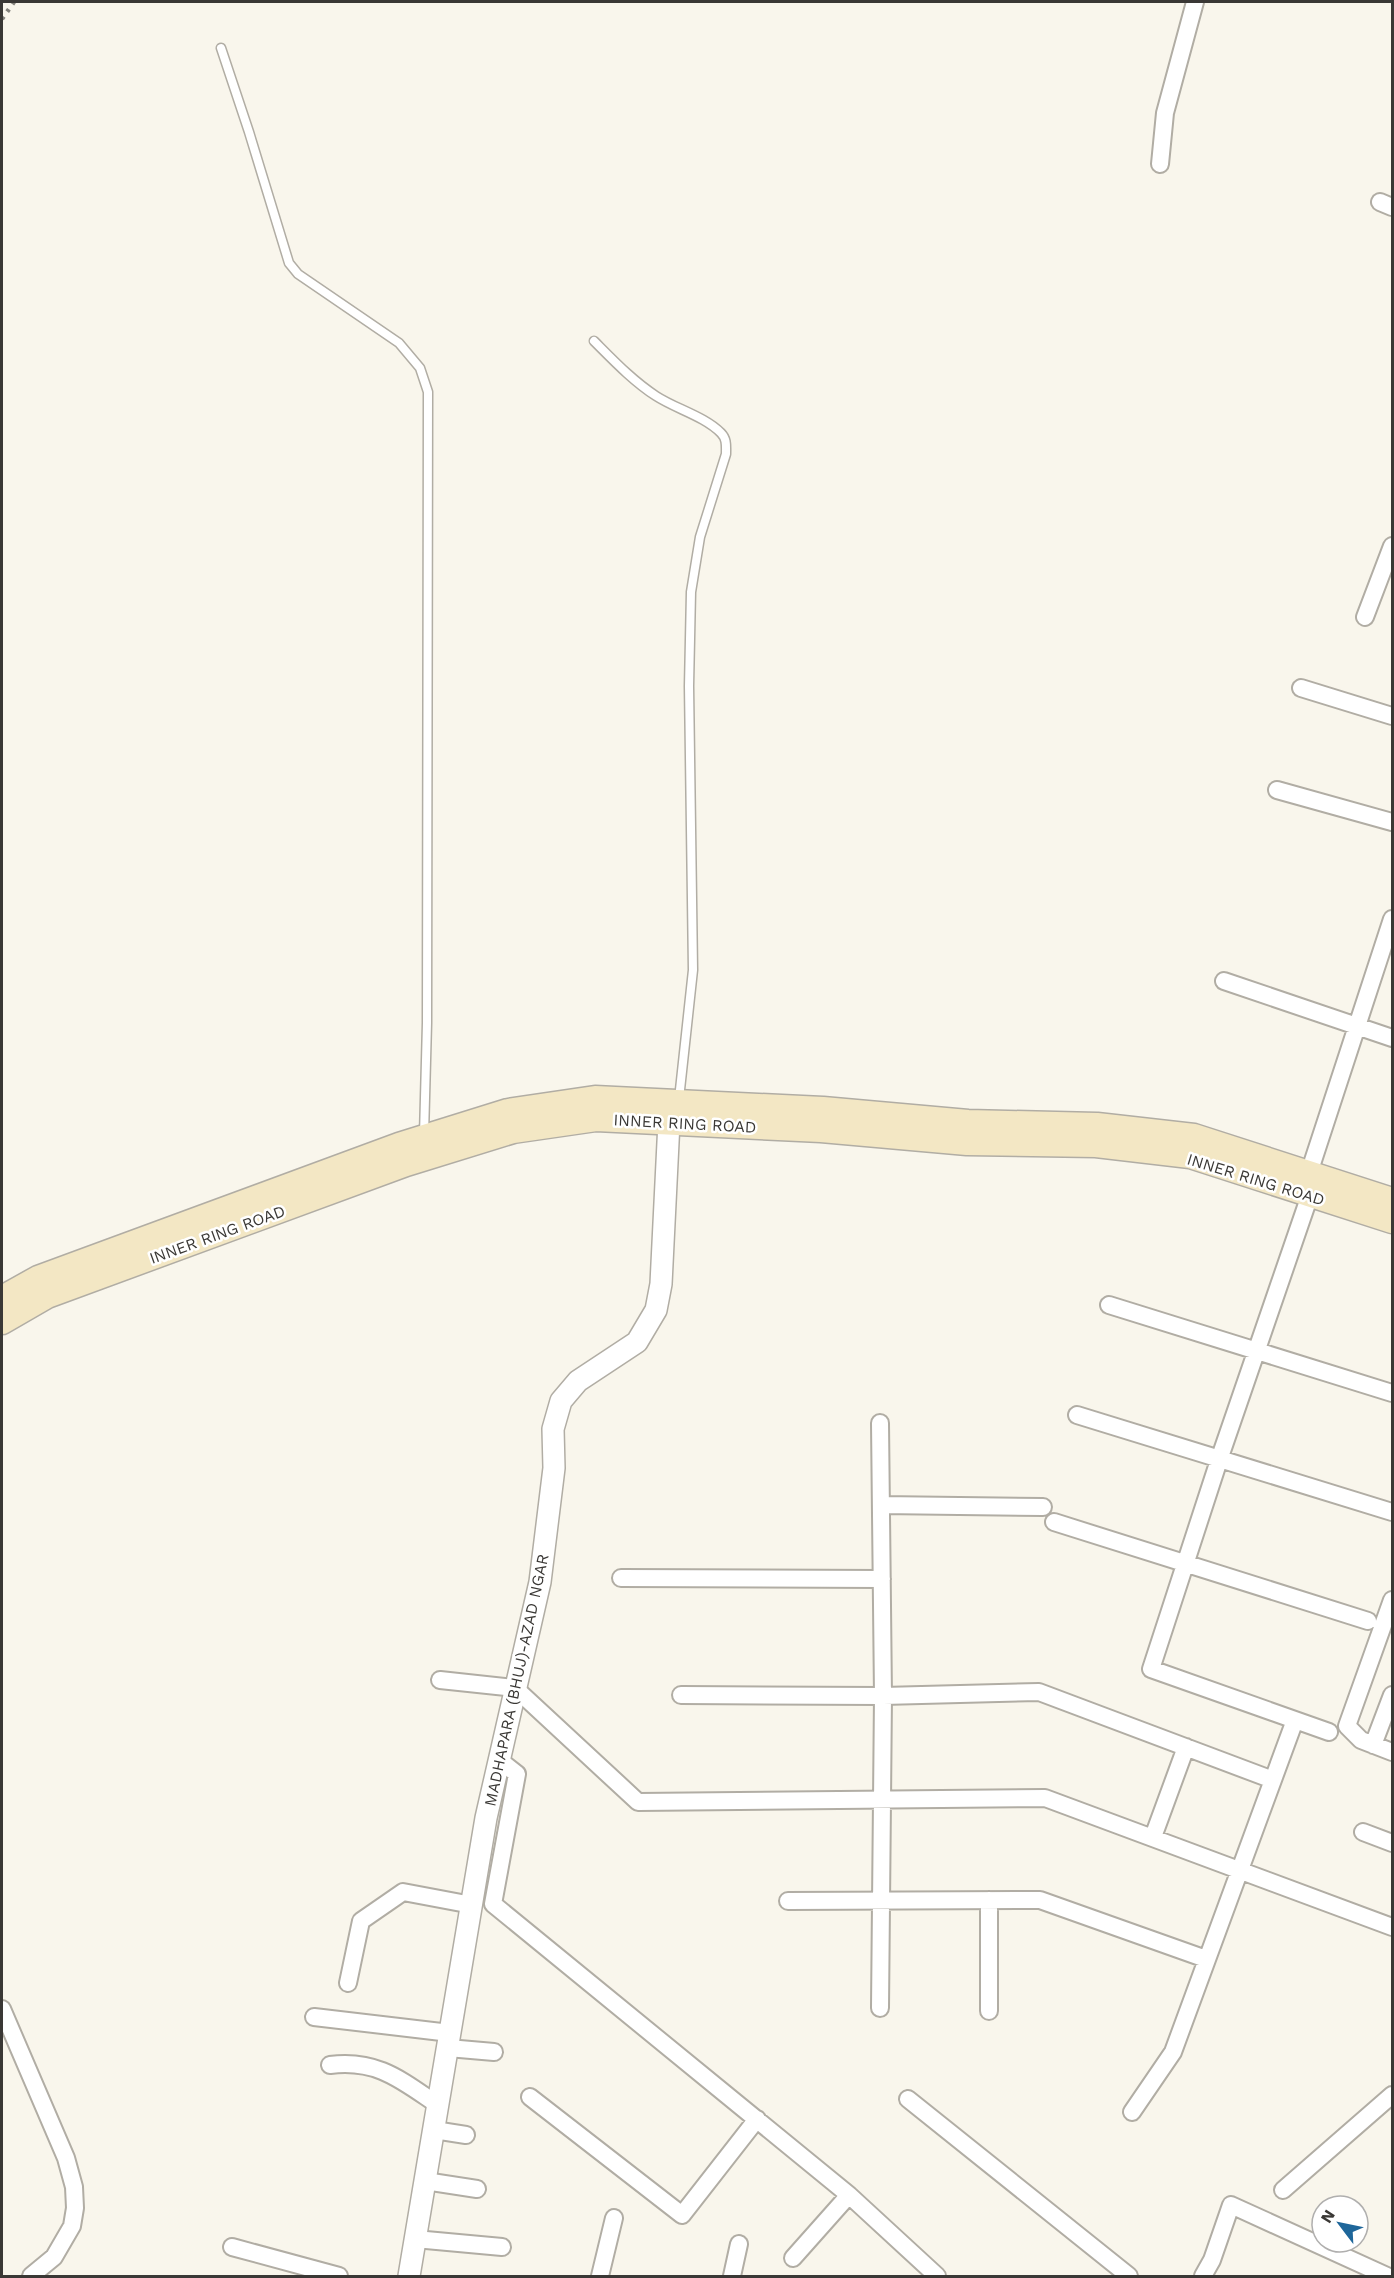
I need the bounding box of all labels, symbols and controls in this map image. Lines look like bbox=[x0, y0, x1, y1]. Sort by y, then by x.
street label: INNER RING ROAD bbox=[613, 1110, 757, 1137]
street label: INNER RING ROAD bbox=[1185, 1149, 1327, 1209]
street label: INNER RING ROAD bbox=[147, 1201, 288, 1268]
street label: MADHAPARA (BHUJ)-AZAD NGAR bbox=[480, 1552, 553, 1808]
north arrow bbox=[1310, 2194, 1370, 2254]
text: N bbox=[1317, 2206, 1339, 2226]

